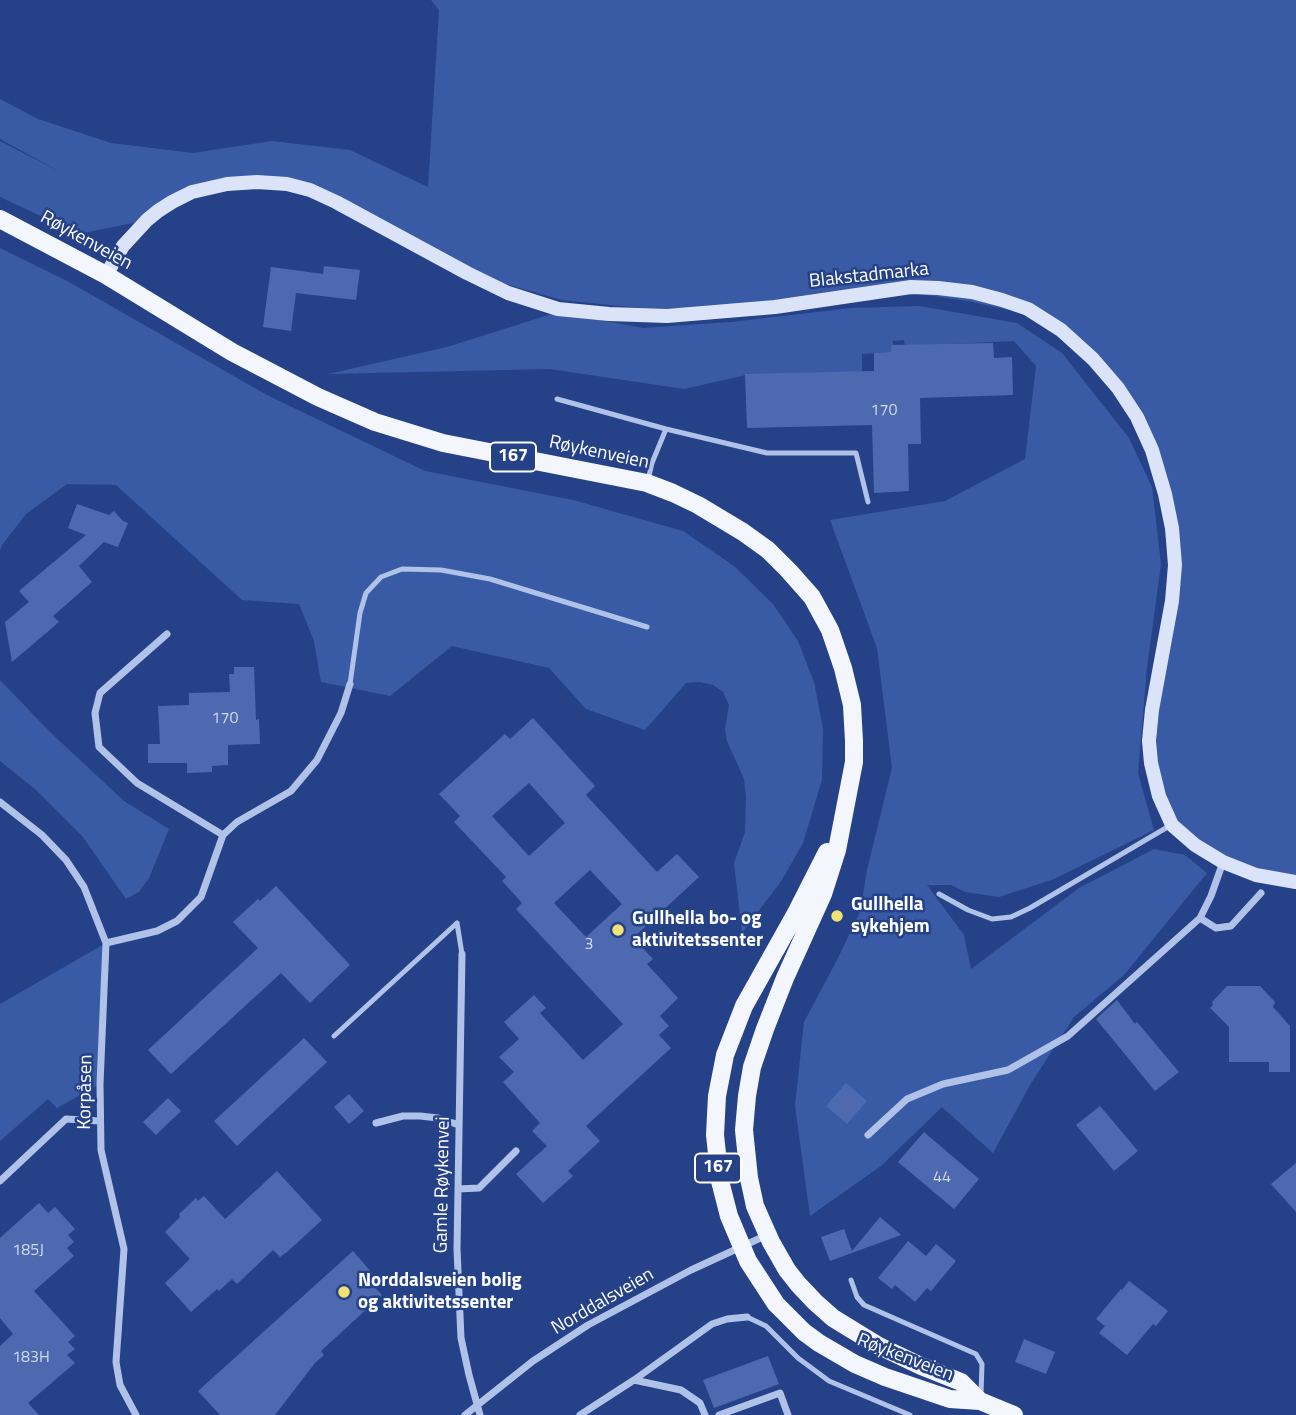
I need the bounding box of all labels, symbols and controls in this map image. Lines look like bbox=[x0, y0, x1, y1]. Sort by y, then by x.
street label: Røykenveien bbox=[36, 206, 136, 276]
street label: Blakstadmarka bbox=[808, 258, 930, 294]
house number: 170 bbox=[871, 401, 897, 421]
street label: Røykenveien bbox=[547, 431, 651, 475]
road number: 167 bbox=[490, 443, 536, 472]
house number: 170 bbox=[212, 709, 238, 729]
place label: Gullhella sykehjem bbox=[851, 894, 930, 938]
place label: Gullhella bo- og aktivitetssenter bbox=[632, 908, 763, 952]
marker: Gullhella sykehjem bbox=[829, 908, 845, 924]
marker: Gullhella bo- og aktivitetssenter bbox=[610, 922, 626, 938]
house number: 3 bbox=[585, 935, 593, 955]
street label: Korpåsen bbox=[74, 1054, 98, 1130]
street label: Gamle Røykenvei bbox=[430, 1116, 456, 1254]
road number: 167 bbox=[695, 1154, 741, 1182]
house number: 44 bbox=[933, 1168, 951, 1188]
house number: 185J bbox=[12, 1241, 44, 1261]
street label: Norddalsveien bbox=[548, 1264, 658, 1340]
place label: Norddalsveien bolig og aktivitetssenter bbox=[358, 1270, 522, 1314]
marker: Norddalsveien bolig og aktivitetssenter bbox=[336, 1284, 352, 1300]
street label: Røykenveien bbox=[853, 1329, 957, 1387]
house number: 183H bbox=[12, 1348, 50, 1368]

